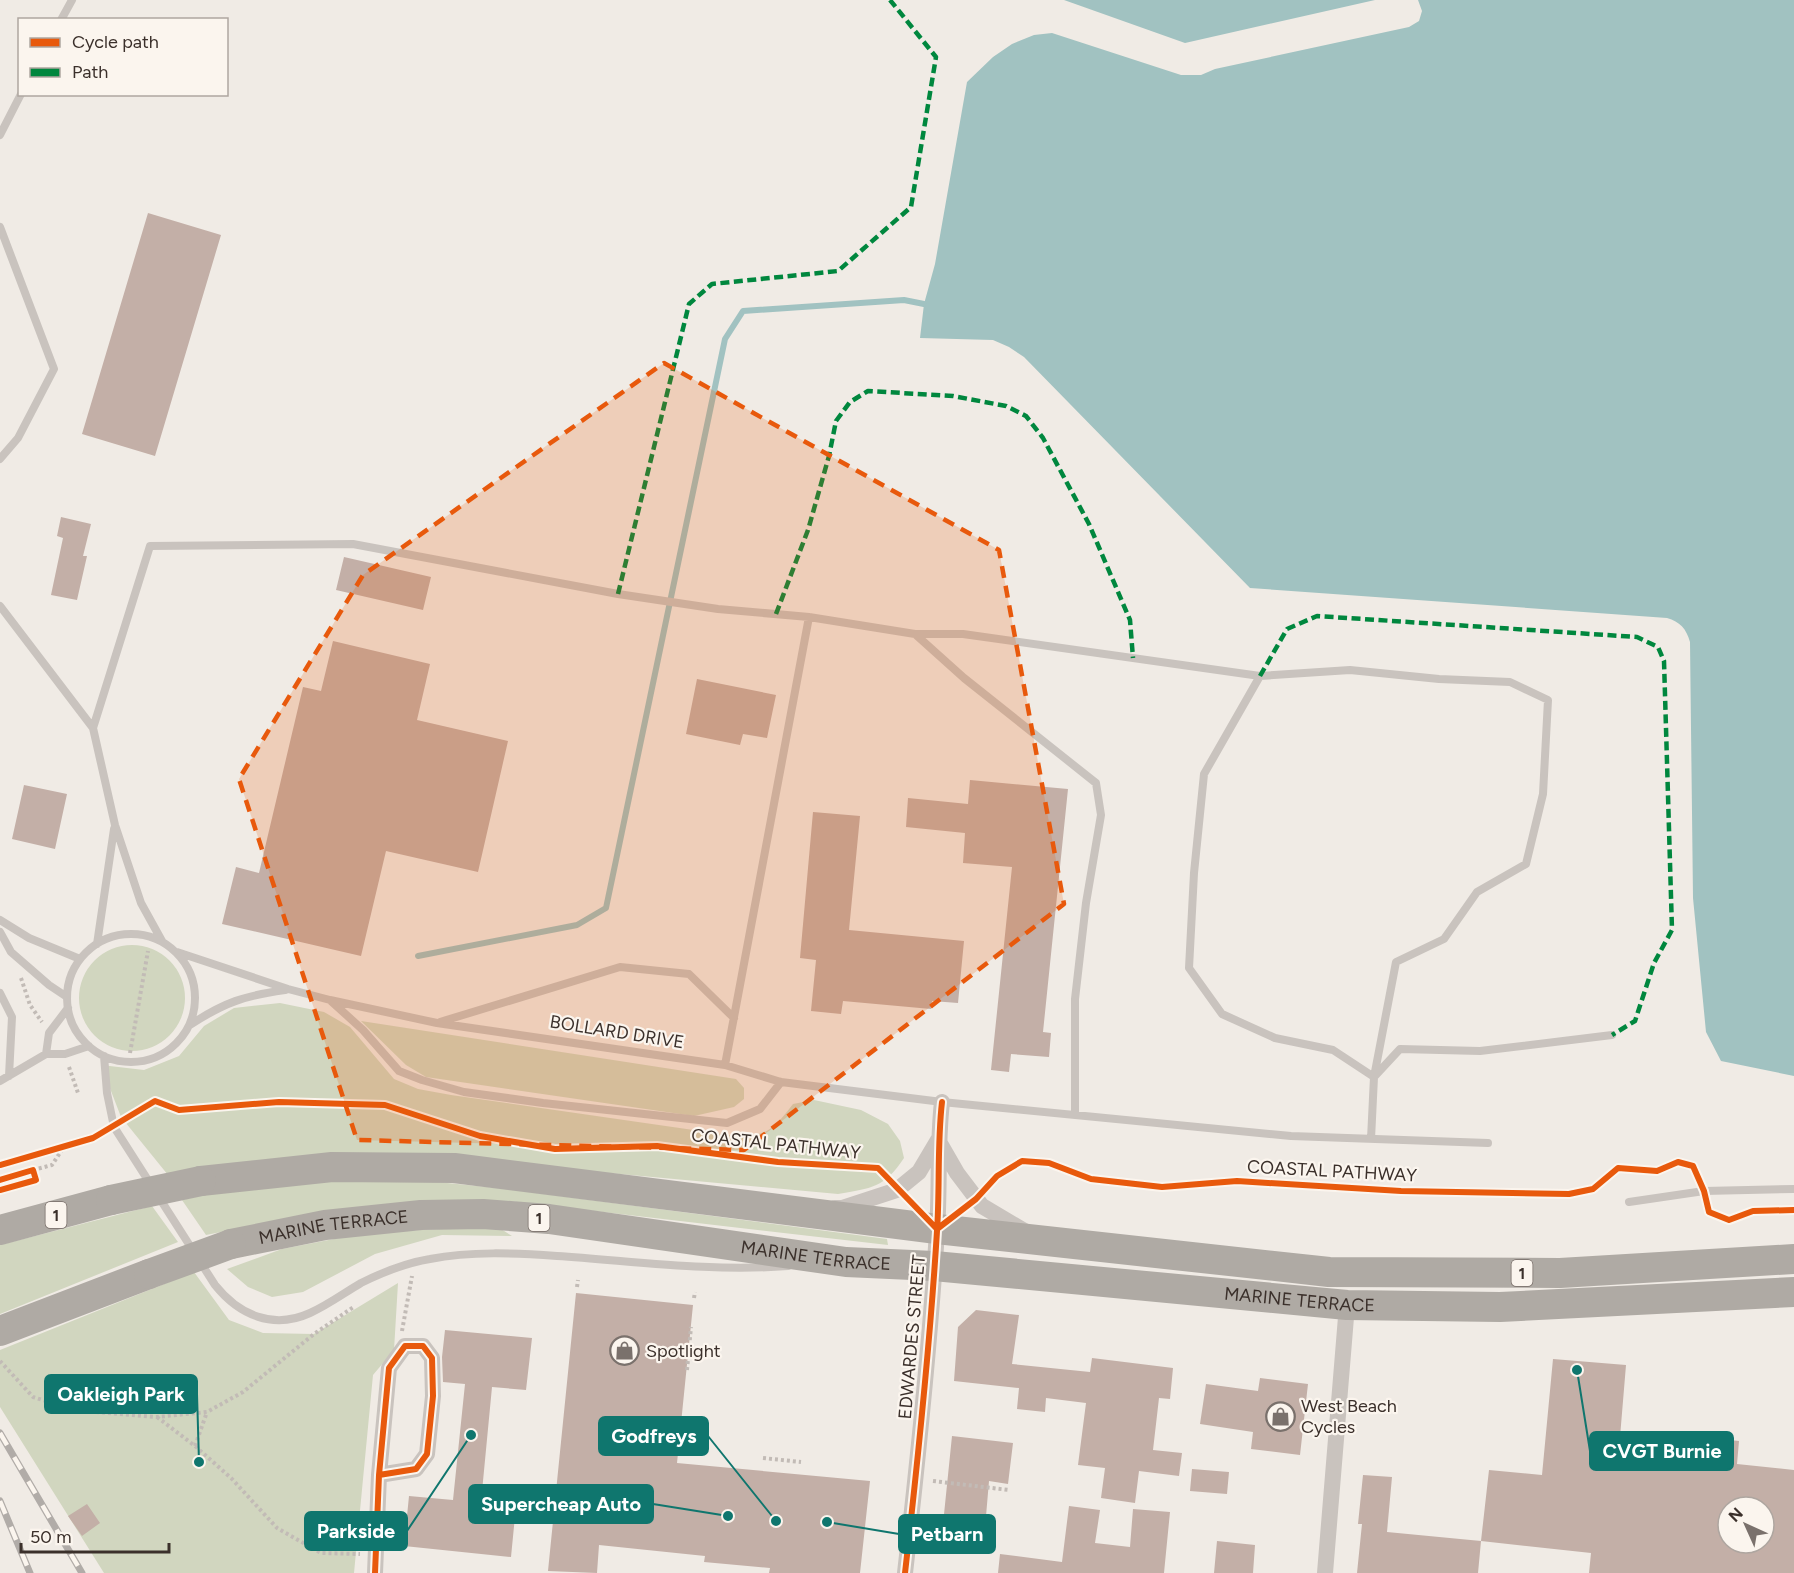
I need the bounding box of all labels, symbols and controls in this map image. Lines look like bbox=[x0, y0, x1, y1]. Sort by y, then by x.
legend bbox=[18, 18, 228, 96]
text: Cycle path bbox=[72, 31, 159, 53]
text: Path bbox=[72, 61, 108, 83]
street label: BOLLARD DRIVE bbox=[548, 1011, 686, 1053]
street label: COASTAL PATHWAY bbox=[690, 1124, 862, 1164]
street label: COASTAL PATHWAY bbox=[1246, 1156, 1418, 1186]
road number: 1 bbox=[46, 1202, 66, 1228]
street label: MARINE TERRACE bbox=[257, 1205, 409, 1249]
road number: 1 bbox=[528, 1205, 550, 1231]
street label: MARINE TERRACE bbox=[739, 1236, 891, 1275]
street label: EDWARDES STREET bbox=[894, 1254, 930, 1420]
road number: 1 bbox=[1512, 1260, 1532, 1286]
street label: MARINE TERRACE bbox=[1223, 1282, 1375, 1316]
shop icon: Spotlight bbox=[609, 1335, 641, 1367]
place label: Spotlight bbox=[646, 1340, 721, 1362]
callout: Oakleigh Park bbox=[45, 1375, 197, 1413]
text: Oakleigh Park bbox=[57, 1382, 185, 1406]
place label: West Beach Cycles bbox=[1301, 1395, 1397, 1438]
shop icon: West Beach Cycles bbox=[1264, 1400, 1296, 1432]
callout: Godfreys bbox=[599, 1417, 708, 1455]
text: Godfreys bbox=[611, 1424, 697, 1448]
callout: CVGT Burnie bbox=[1590, 1432, 1733, 1470]
text: CVGT Burnie bbox=[1602, 1439, 1722, 1463]
callout: Supercheap Auto bbox=[469, 1485, 653, 1523]
text: Supercheap Auto bbox=[481, 1492, 641, 1516]
north arrow bbox=[1716, 1495, 1776, 1555]
text: N bbox=[1725, 1504, 1747, 1526]
callout: Parkside bbox=[305, 1512, 407, 1550]
callout: Petbarn bbox=[899, 1515, 995, 1553]
scale bar bbox=[21, 1516, 170, 1554]
text: Parkside bbox=[317, 1519, 395, 1543]
text: Petbarn bbox=[911, 1522, 983, 1546]
text: 50 m bbox=[30, 1526, 72, 1548]

